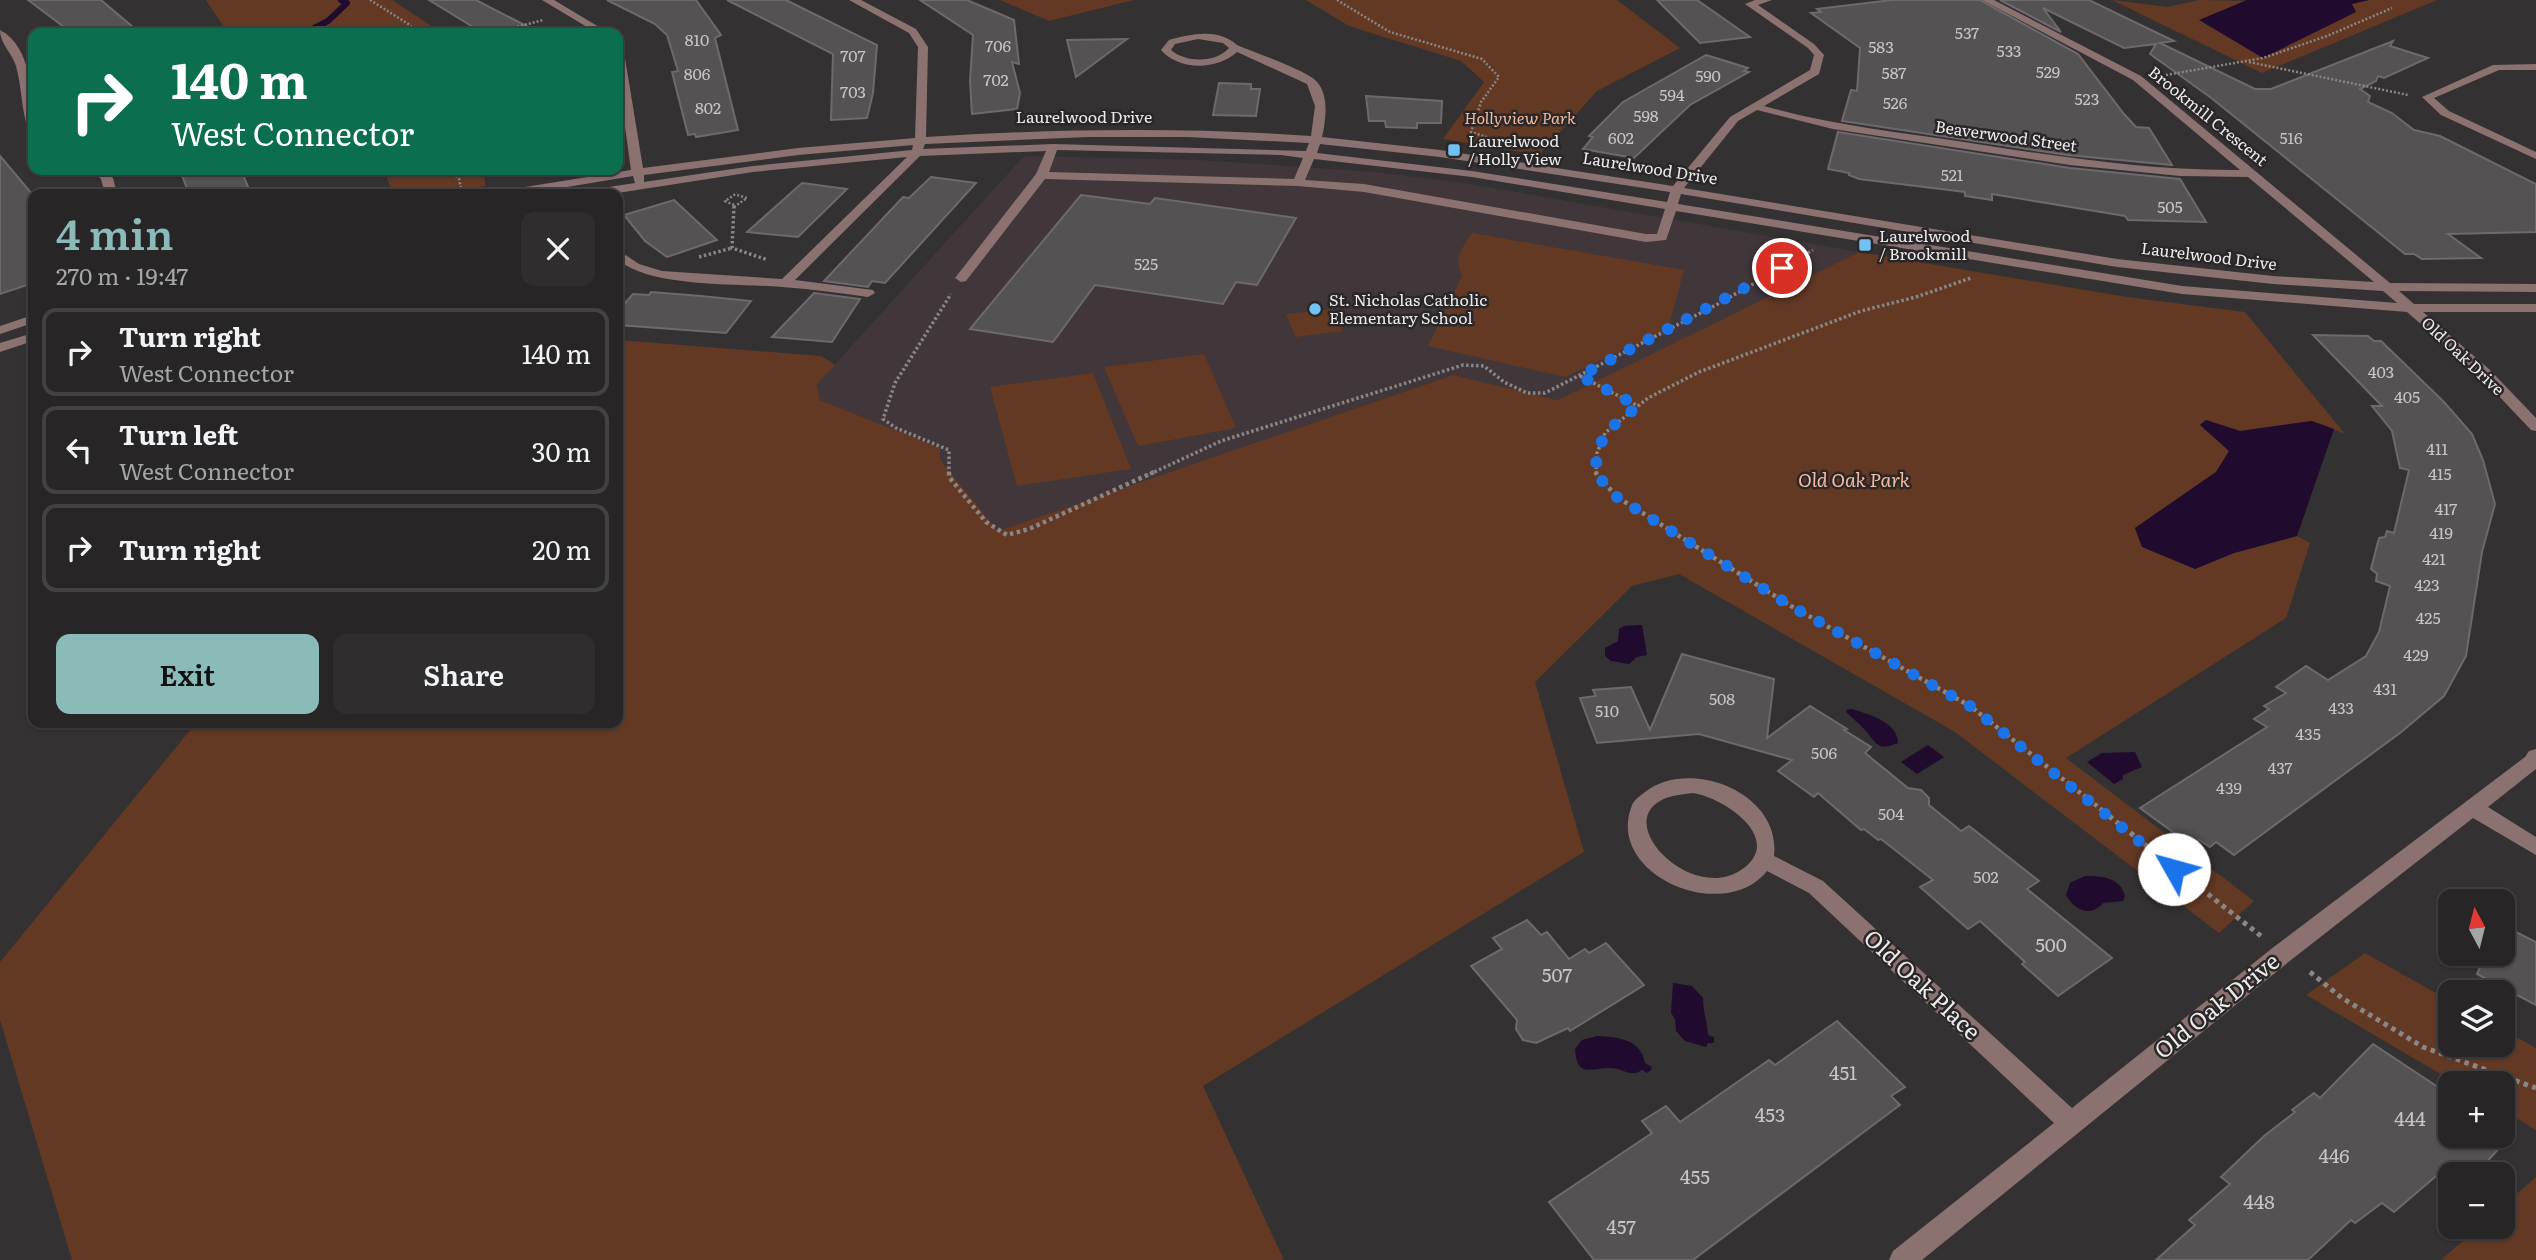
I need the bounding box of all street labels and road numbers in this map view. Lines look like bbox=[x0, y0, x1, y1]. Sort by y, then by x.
street label: Brookmill Crescent bbox=[2144, 60, 2274, 171]
street label: Laurelwood Drive bbox=[1016, 104, 1152, 128]
street label: Beaverwood Street bbox=[1934, 113, 2079, 157]
street label: Laurelwood Drive bbox=[1581, 144, 1719, 190]
street label: Laurelwood Drive bbox=[2140, 235, 2278, 275]
street label: Old Oak Drive bbox=[2417, 310, 2511, 400]
street label: Old Oak Place bbox=[1857, 920, 1989, 1047]
street label: Old Oak Drive bbox=[2146, 943, 2286, 1066]

